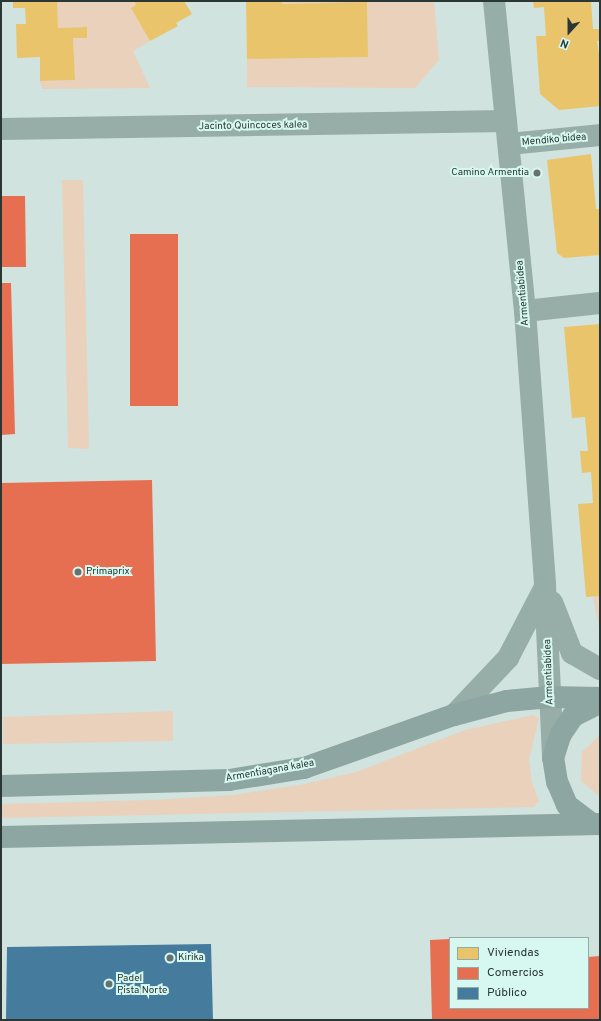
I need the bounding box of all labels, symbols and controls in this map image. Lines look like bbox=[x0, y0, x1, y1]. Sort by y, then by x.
north arrow bbox=[549, 12, 589, 52]
text: N bbox=[559, 35, 571, 51]
street label: Jacinto Quincoces kalea bbox=[199, 119, 307, 133]
street label: Mendiko bidea bbox=[521, 131, 587, 149]
place label: Camino Armentia bbox=[451, 167, 529, 179]
marker: Camino Armentia bbox=[532, 168, 542, 178]
street label: Armentiabidea bbox=[514, 260, 532, 326]
place label: Primaprix bbox=[86, 566, 130, 578]
marker: Primaprix bbox=[73, 567, 83, 577]
street label: Armentiabidea bbox=[542, 639, 556, 705]
street label: Armentiagana kalea bbox=[225, 757, 315, 785]
legend bbox=[449, 937, 589, 1009]
text: Viviendas bbox=[487, 945, 539, 961]
place label: Kirika bbox=[178, 952, 204, 964]
marker: Kirika bbox=[165, 953, 175, 963]
text: Comercios bbox=[487, 965, 544, 981]
place label: Padel Pista Norte bbox=[117, 972, 167, 996]
marker: Padel Pista Norte bbox=[104, 979, 114, 989]
text: Público bbox=[487, 985, 527, 1001]

